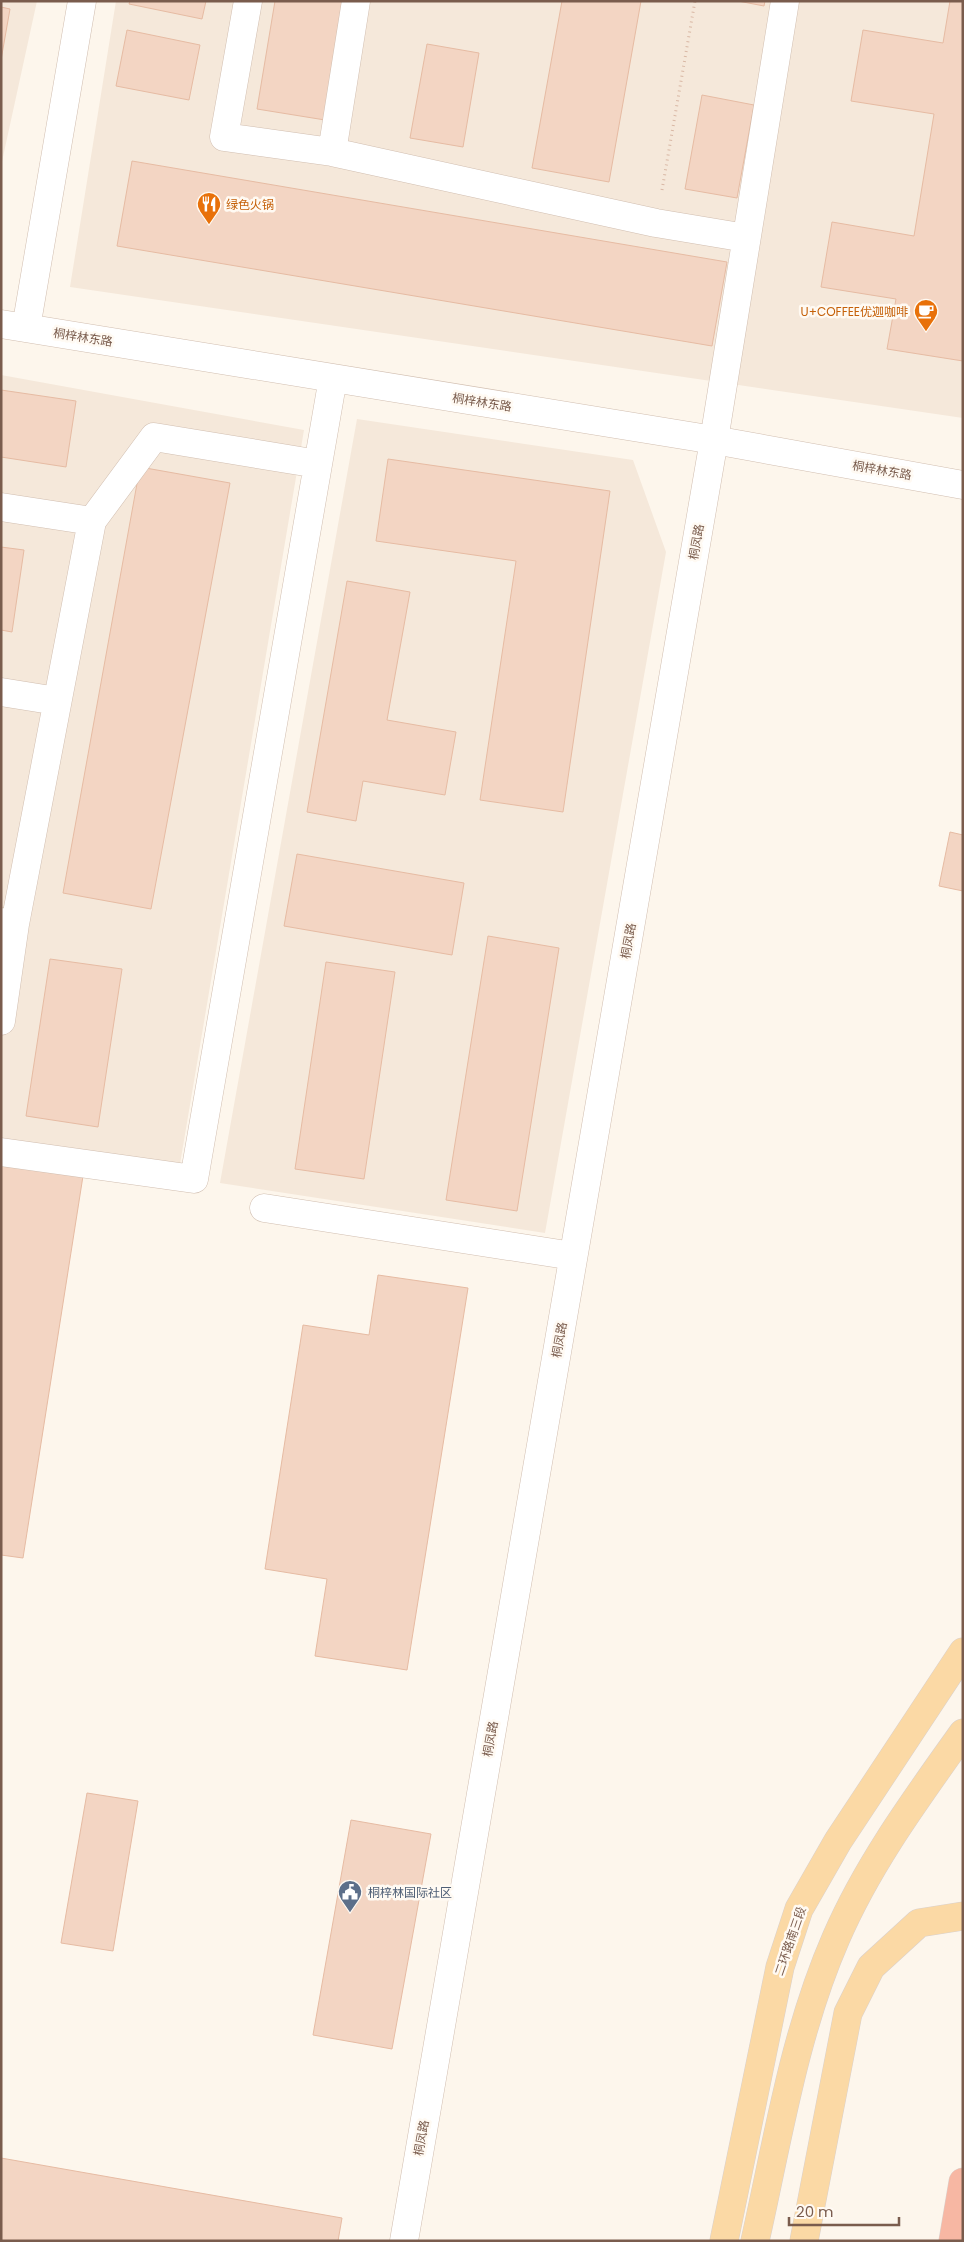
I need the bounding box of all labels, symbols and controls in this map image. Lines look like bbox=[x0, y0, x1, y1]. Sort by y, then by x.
restaurant icon: 绿色火锅 bbox=[196, 191, 222, 225]
place label: 绿色火锅 bbox=[226, 196, 274, 213]
cafe icon: U+COFFEE优迦咖啡 bbox=[913, 298, 939, 332]
place label: U+COFFEE优迦咖啡 bbox=[801, 303, 908, 320]
street label: 桐梓林东路 bbox=[52, 324, 114, 350]
street label: 桐梓林东路 bbox=[451, 389, 513, 415]
street label: 桐梓林东路 bbox=[851, 456, 913, 484]
street label: 桐凤路 bbox=[685, 523, 707, 561]
street label: 桐凤路 bbox=[617, 922, 639, 960]
street label: 桐凤路 bbox=[548, 1321, 570, 1359]
street label: 桐凤路 bbox=[479, 1720, 501, 1758]
public building icon: 桐梓林国际社区 bbox=[337, 1879, 363, 1913]
place label: 桐梓林国际社区 bbox=[368, 1884, 452, 1901]
street label: 二环路南三段 bbox=[770, 1904, 810, 1978]
street label: 桐凤路 bbox=[410, 2119, 432, 2157]
scale bar bbox=[789, 2194, 899, 2226]
text: 20 m bbox=[796, 2201, 834, 2222]

